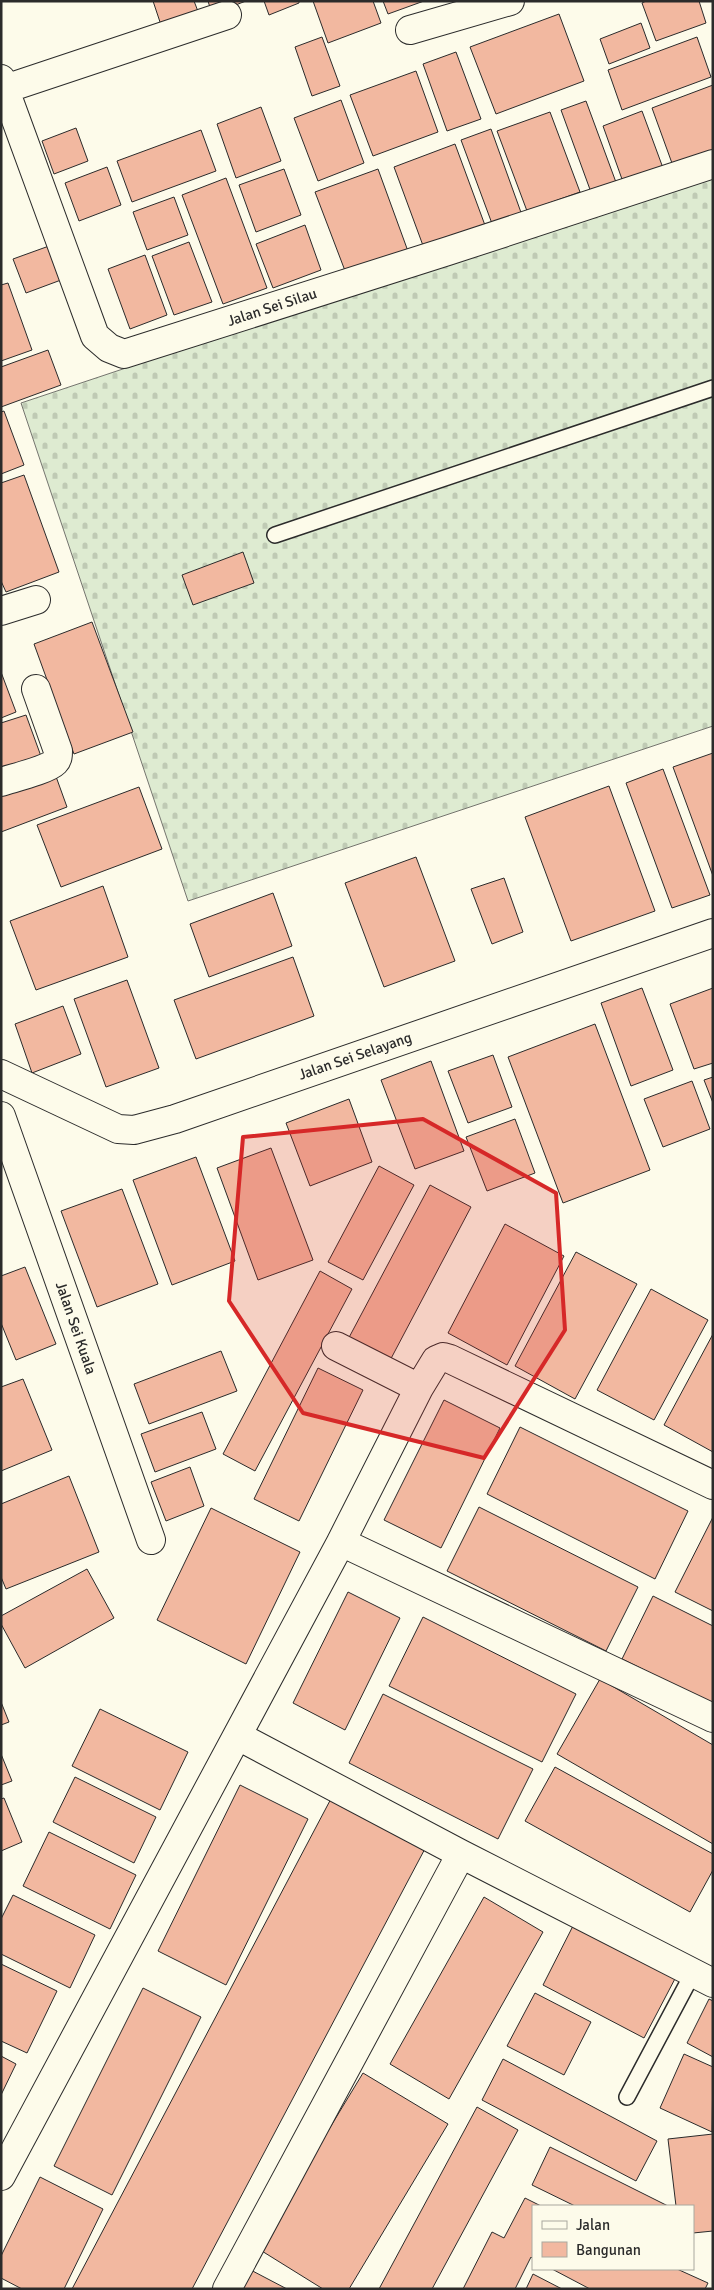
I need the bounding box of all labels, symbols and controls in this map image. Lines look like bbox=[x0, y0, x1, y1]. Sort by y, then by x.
street label: Jalan Sei Silau bbox=[225, 284, 319, 330]
street label: Jalan Sei Selayang bbox=[296, 1028, 414, 1084]
street label: Jalan Sei Kuala bbox=[52, 1279, 100, 1377]
legend bbox=[532, 2205, 694, 2270]
text: Jalan bbox=[576, 2216, 610, 2234]
text: Bangunan bbox=[576, 2241, 641, 2259]

